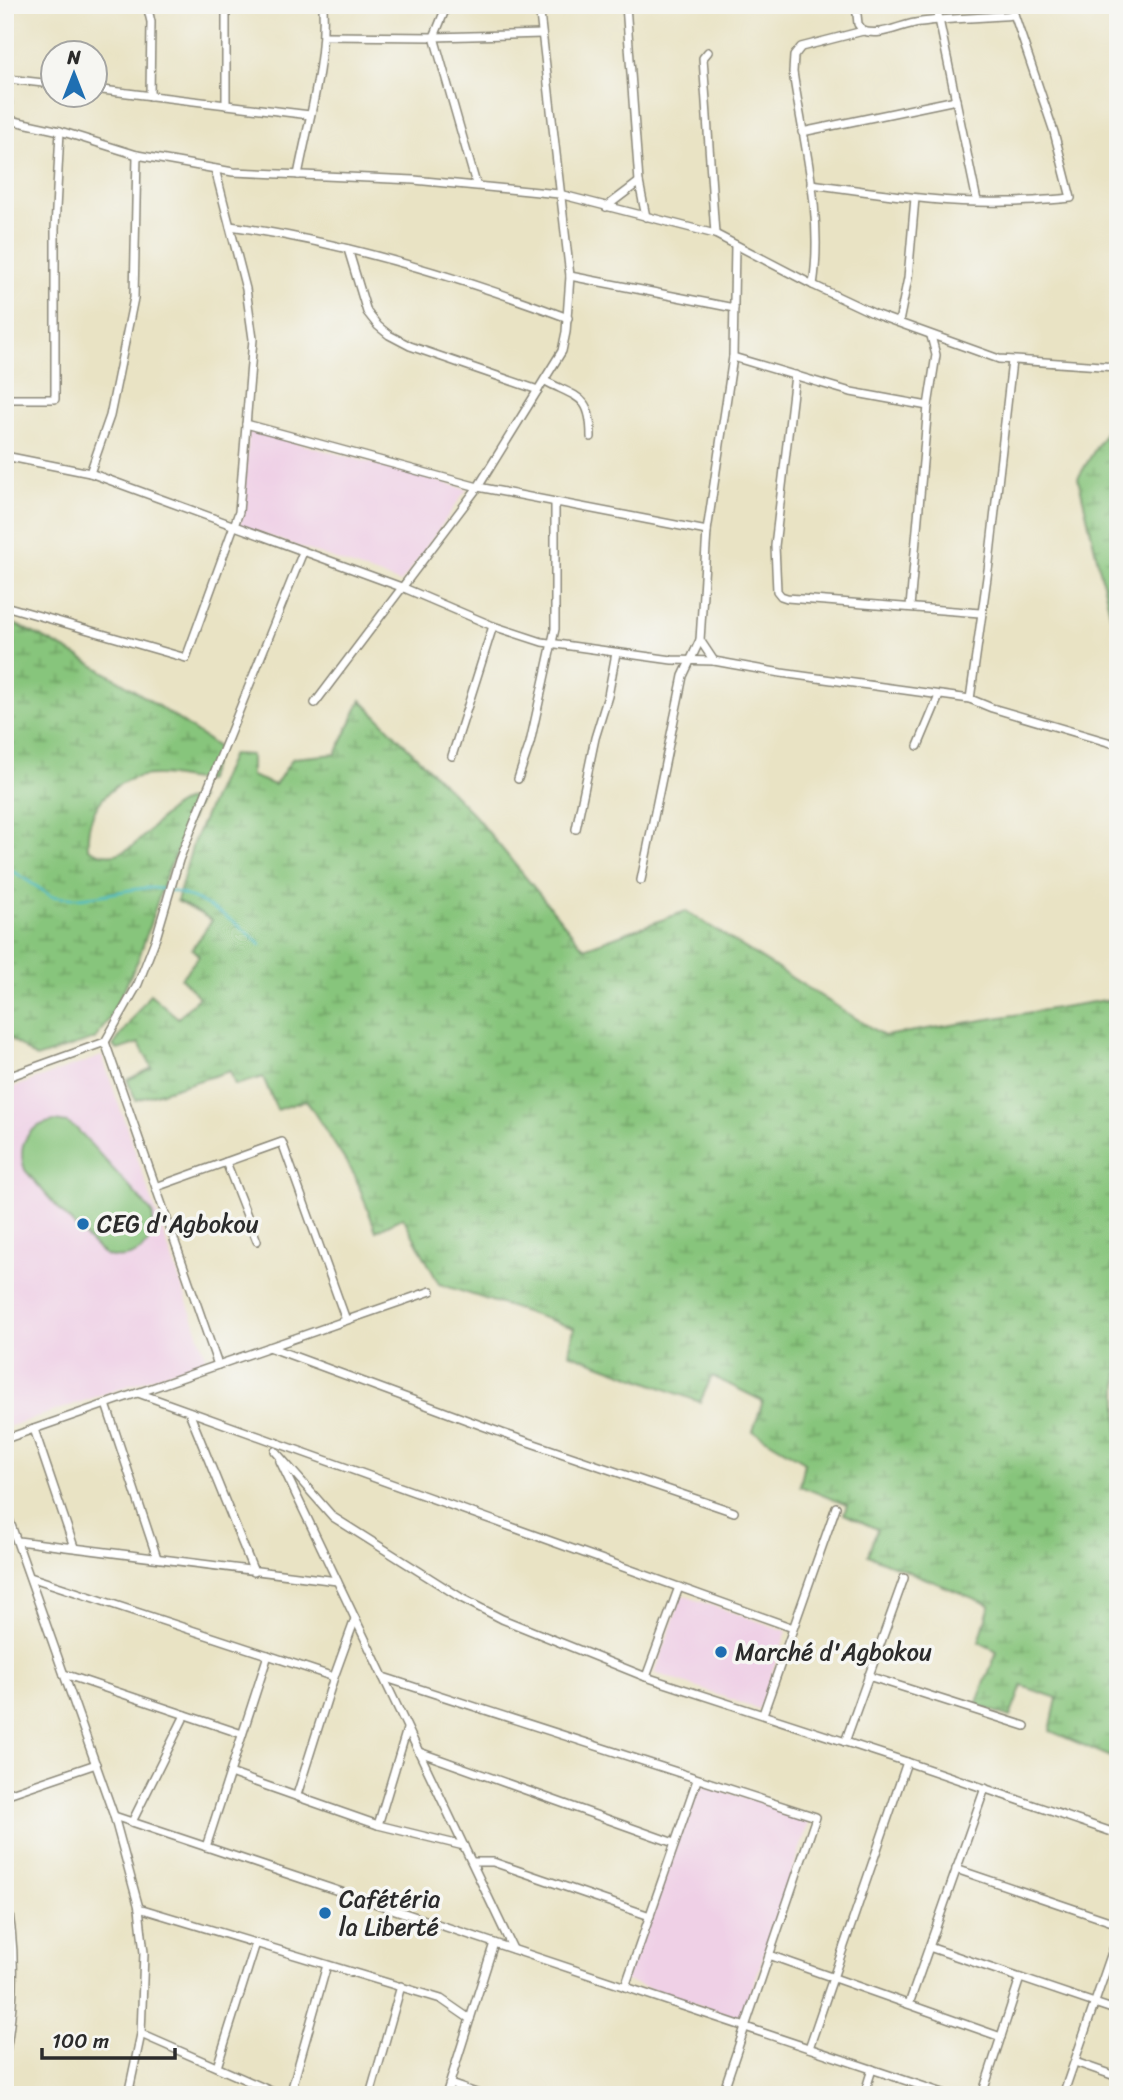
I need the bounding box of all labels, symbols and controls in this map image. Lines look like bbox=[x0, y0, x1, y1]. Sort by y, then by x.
north arrow bbox=[38, 38, 108, 108]
text: N bbox=[66, 41, 81, 74]
place label: CEG d'Agbokou bbox=[97, 1203, 259, 1245]
marker: CEG d'Agbokou bbox=[75, 1216, 91, 1232]
place label: Marché d'Agbokou bbox=[735, 1631, 932, 1673]
marker: Marché d'Agbokou bbox=[713, 1644, 729, 1660]
place label: Cafétéria la Liberté bbox=[339, 1878, 440, 1948]
marker: Cafétéria la Liberté bbox=[317, 1905, 333, 1921]
scale bar bbox=[42, 2016, 175, 2060]
text: 100 m bbox=[52, 2022, 109, 2060]

